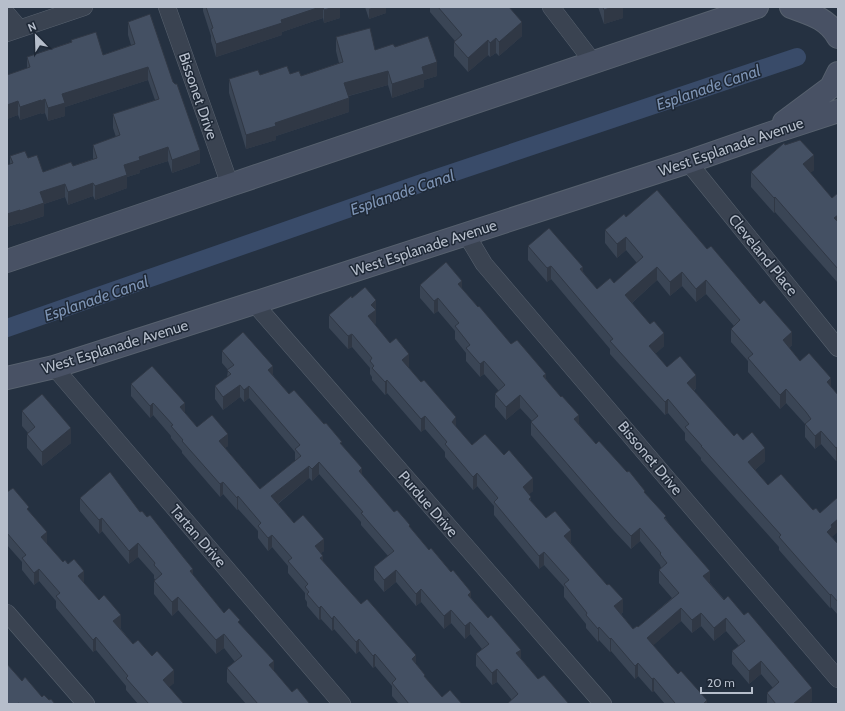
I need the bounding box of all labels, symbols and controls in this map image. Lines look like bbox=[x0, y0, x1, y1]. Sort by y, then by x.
north arrow bbox=[16, 16, 56, 56]
text: N bbox=[26, 19, 38, 35]
street label: Bissonet Drive bbox=[175, 50, 221, 142]
water label: Esplanade Canal bbox=[653, 61, 763, 114]
street label: West Esplanade Avenue bbox=[656, 114, 806, 180]
water label: Esplanade Canal bbox=[347, 166, 457, 219]
street label: Cleveland Place bbox=[725, 211, 802, 300]
street label: West Esplanade Avenue bbox=[349, 216, 499, 280]
water label: Esplanade Canal bbox=[41, 272, 151, 325]
street label: West Esplanade Avenue bbox=[40, 316, 191, 378]
street label: Bissonet Drive bbox=[614, 417, 686, 499]
street label: Purdue Drive bbox=[394, 467, 462, 541]
street label: Tartan Drive bbox=[166, 501, 230, 571]
scale bar bbox=[701, 669, 752, 695]
text: 20 m bbox=[707, 675, 735, 690]

